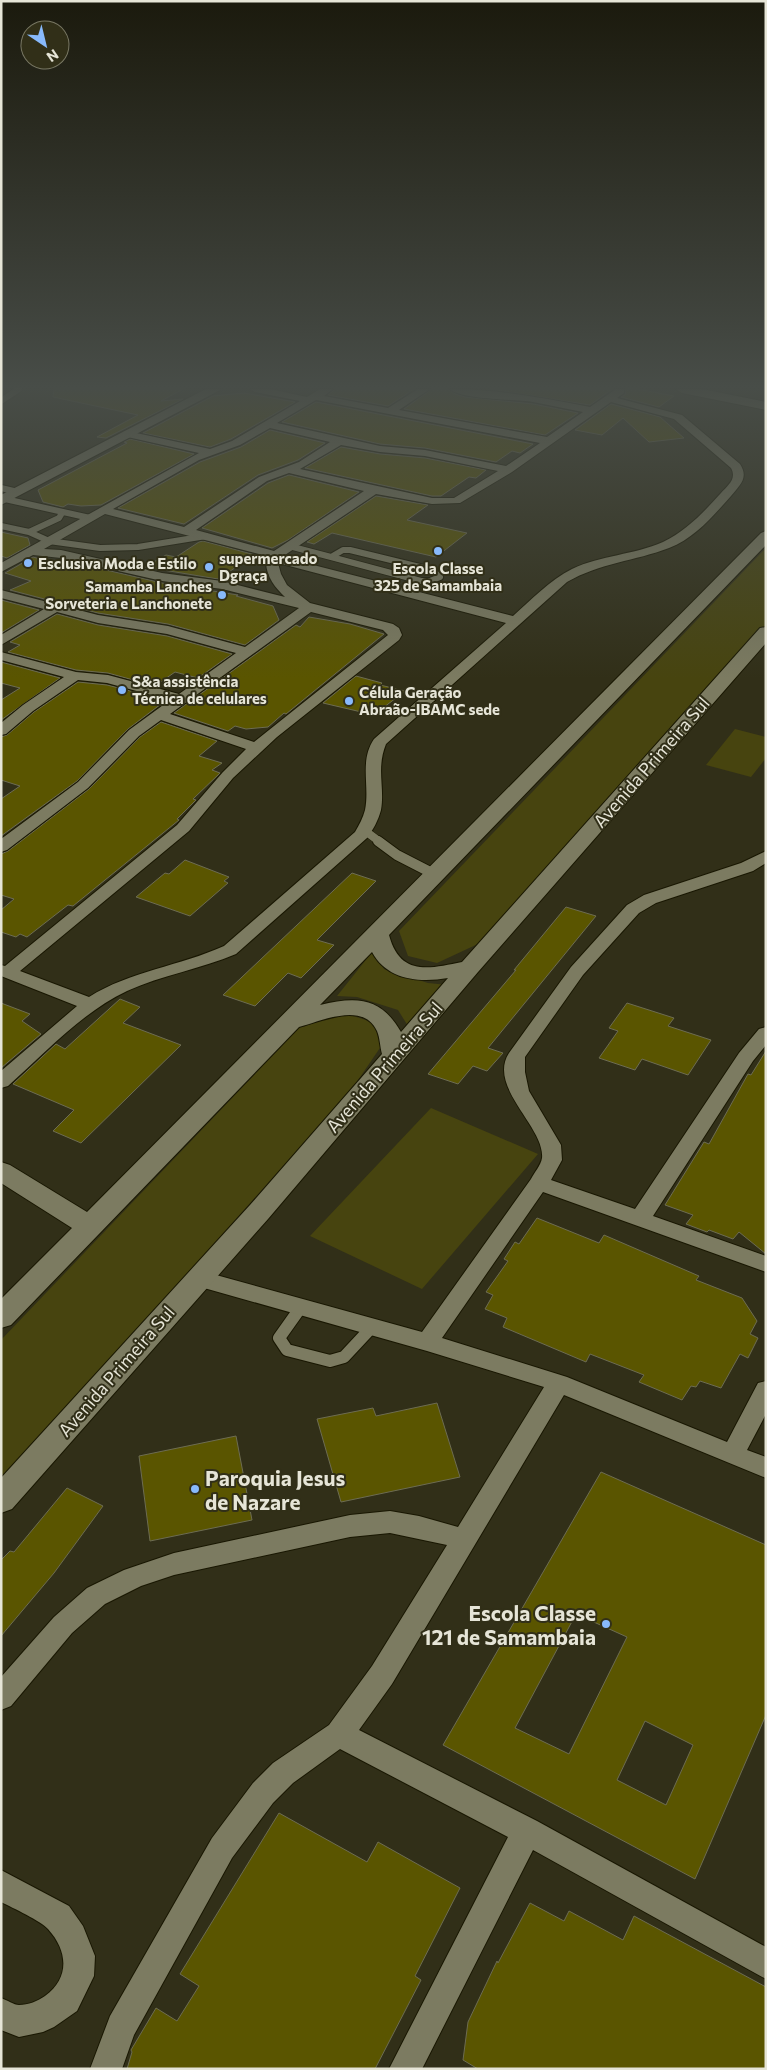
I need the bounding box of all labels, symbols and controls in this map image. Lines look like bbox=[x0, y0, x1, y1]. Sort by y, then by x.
north arrow bbox=[20, 20, 70, 70]
text: N bbox=[44, 46, 62, 66]
marker: Escola Classe 325 de Samambaia bbox=[432, 545, 444, 557]
place label: supermercado Dgraça bbox=[219, 549, 317, 584]
place label: Esclusiva Moda e Estilo bbox=[38, 554, 197, 572]
marker: Esclusiva Moda e Estilo bbox=[22, 557, 34, 569]
place label: Escola Classe 325 de Samambaia bbox=[374, 559, 502, 594]
marker: supermercado Dgraça bbox=[203, 561, 215, 573]
place label: Samamba Lanches Sorveteria e Lanchonete bbox=[45, 577, 212, 612]
marker: Samamba Lanches Sorveteria e Lanchonete bbox=[216, 589, 228, 601]
place label: S&a assistência Técnica de celulares bbox=[132, 672, 267, 707]
place label: Célula Geração Abraão-IBAMC sede bbox=[359, 683, 500, 718]
marker: S&a assistência Técnica de celulares bbox=[116, 684, 128, 696]
street label: Avenida Primeira Sul bbox=[588, 692, 714, 832]
marker: Célula Geração Abraão-IBAMC sede bbox=[343, 695, 355, 707]
street label: Avenida Primeira Sul bbox=[321, 997, 447, 1137]
street label: Avenida Primeira Sul bbox=[53, 1301, 179, 1441]
place label: Paroquia Jesus de Nazare bbox=[205, 1465, 345, 1514]
marker: Paroquia Jesus de Nazare bbox=[189, 1483, 201, 1495]
place label: Escola Classe 121 de Samambaia bbox=[422, 1600, 596, 1649]
marker: Escola Classe 121 de Samambaia bbox=[600, 1618, 612, 1630]

